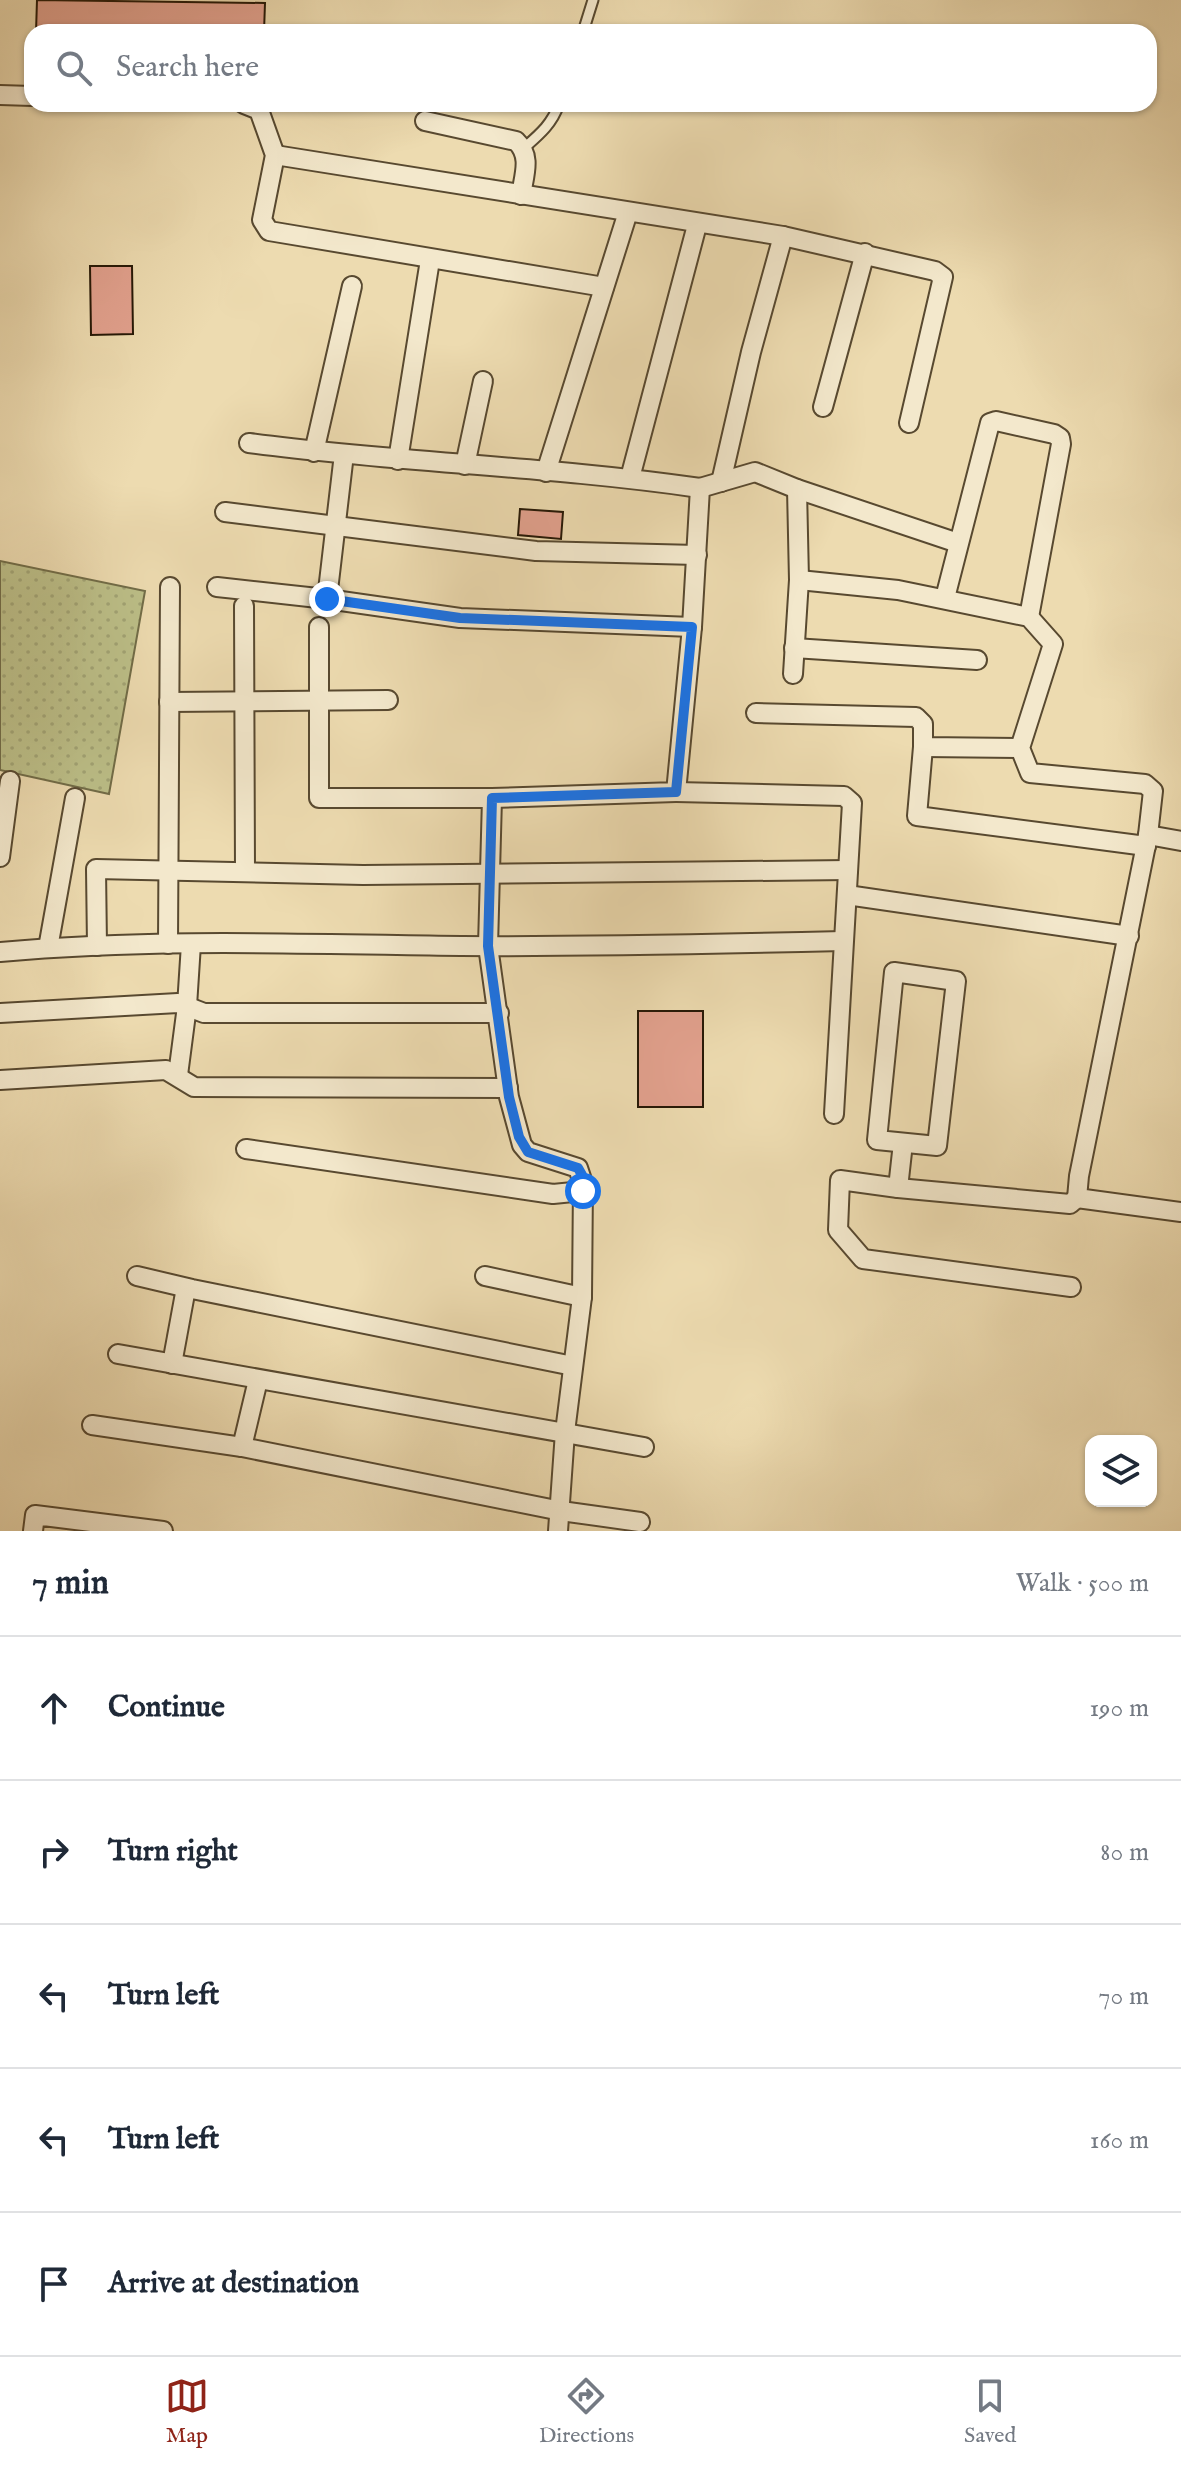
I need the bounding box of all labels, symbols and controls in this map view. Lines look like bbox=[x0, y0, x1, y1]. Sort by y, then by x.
search box bbox=[24, 24, 1157, 112]
icon: search bbox=[52, 46, 96, 90]
text: Search here bbox=[116, 49, 259, 87]
route end bbox=[309, 581, 345, 617]
route start bbox=[565, 1173, 601, 1209]
map controls bbox=[1085, 1435, 1157, 1507]
button: layers bbox=[1085, 1435, 1157, 1507]
text: 7 min bbox=[32, 1562, 109, 1605]
text: Walk · 500 m bbox=[1016, 1567, 1149, 1600]
icon: ahead bbox=[32, 1686, 76, 1730]
text: Continue bbox=[108, 1689, 225, 1727]
text: 190 m bbox=[1089, 1692, 1149, 1725]
icon: right bbox=[32, 1830, 76, 1874]
text: Turn right bbox=[108, 1833, 238, 1871]
text: 80 m bbox=[1100, 1836, 1149, 1869]
icon: left bbox=[32, 1974, 76, 2018]
text: Turn left bbox=[108, 1977, 219, 2015]
text: 70 m bbox=[1098, 1980, 1149, 2013]
icon: left bbox=[32, 2118, 76, 2162]
text: Turn left bbox=[108, 2121, 219, 2159]
text: 160 m bbox=[1090, 2124, 1149, 2157]
icon: arrive bbox=[32, 2262, 76, 2306]
text: Arrive at destination bbox=[108, 2265, 359, 2303]
tab: Map bbox=[165, 2374, 209, 2450]
tab: Directions bbox=[539, 2374, 634, 2450]
tab: Saved bbox=[964, 2374, 1016, 2450]

